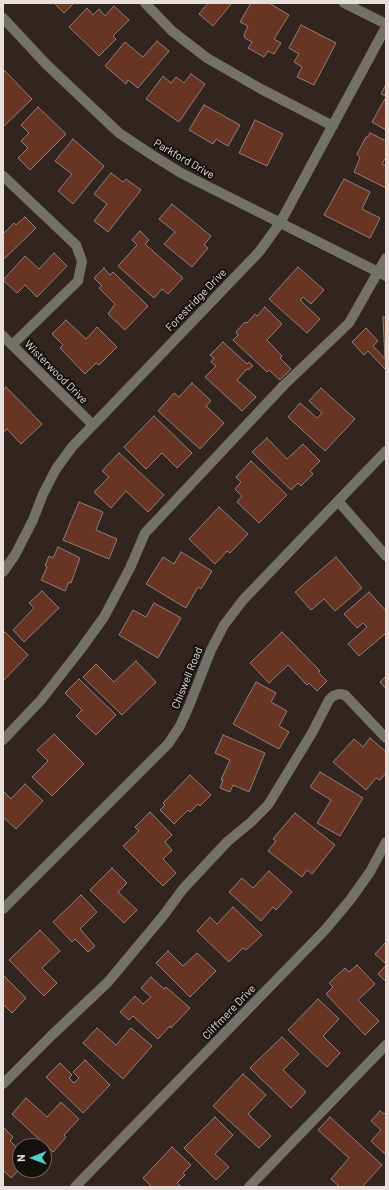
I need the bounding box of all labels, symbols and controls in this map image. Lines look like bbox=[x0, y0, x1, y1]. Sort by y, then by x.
street label: Parkford Drive bbox=[151, 136, 217, 182]
street label: Forestridge Drive bbox=[163, 266, 229, 334]
street label: Wisterwood Drive bbox=[22, 338, 90, 406]
street label: Chiswell Road bbox=[169, 645, 205, 711]
street label: Cliffmere Drive bbox=[200, 982, 258, 1042]
north arrow bbox=[12, 1138, 52, 1178]
text: N bbox=[14, 1154, 27, 1162]

